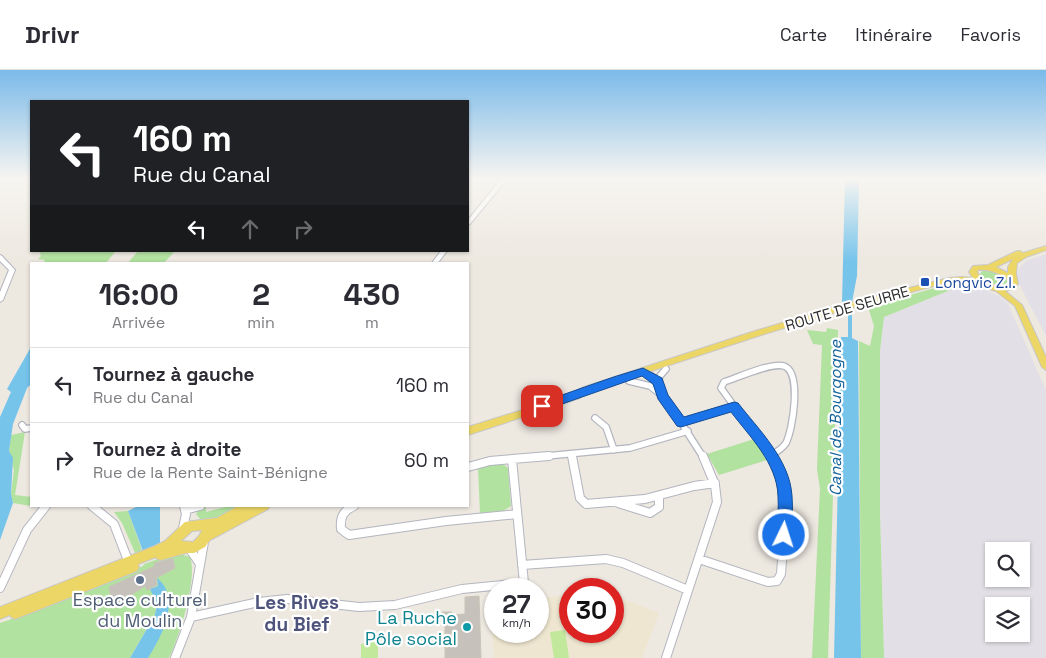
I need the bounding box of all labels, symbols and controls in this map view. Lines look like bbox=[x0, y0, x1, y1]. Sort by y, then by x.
text: Drivr bbox=[25, 19, 80, 50]
text: Carte bbox=[780, 23, 827, 46]
text: Itinéraire bbox=[855, 23, 932, 46]
text: Favoris bbox=[960, 23, 1021, 46]
text: 160 m bbox=[133, 117, 232, 161]
icon: left bbox=[50, 120, 115, 185]
text: Rue du Canal bbox=[133, 160, 271, 188]
icon: left bbox=[183, 215, 211, 243]
icon: ahead bbox=[236, 215, 264, 243]
icon: right bbox=[289, 215, 317, 243]
place label: Longvic Z.I. bbox=[935, 273, 1016, 292]
text: 16:00 bbox=[99, 275, 179, 314]
text: 2 bbox=[252, 275, 270, 314]
text: 430 bbox=[344, 275, 400, 314]
marker: Longvic Z.I. bbox=[919, 276, 931, 288]
street label: ROUTE DE SEURRE bbox=[783, 281, 911, 335]
text: Arrivée bbox=[112, 312, 165, 333]
text: min bbox=[247, 312, 275, 333]
text: m bbox=[365, 312, 379, 333]
water label: Canal de Bourgogne bbox=[825, 339, 846, 496]
text: Tournez à gauche bbox=[93, 362, 255, 387]
icon: left bbox=[50, 371, 78, 399]
text: 160 m bbox=[396, 373, 449, 398]
pin bbox=[521, 385, 563, 427]
text: Rue du Canal bbox=[93, 387, 193, 408]
icon: arrive bbox=[528, 392, 556, 420]
text: Tournez à droite bbox=[93, 437, 242, 462]
icon: right bbox=[50, 446, 78, 474]
text: 60 m bbox=[404, 448, 449, 473]
text: Rue de la Rente Saint-Bénigne bbox=[93, 462, 328, 483]
position arrow bbox=[757, 508, 809, 560]
map controls bbox=[985, 542, 1030, 642]
button: search bbox=[985, 542, 1030, 587]
marker: Espace culturel du Moulin bbox=[134, 574, 146, 586]
speed limit sign: 30 bbox=[559, 578, 624, 643]
place label: Espace culturel du Moulin bbox=[73, 588, 207, 632]
text: 27 bbox=[502, 588, 531, 620]
district label: Les Rives du Bief bbox=[255, 590, 339, 637]
button: layers bbox=[985, 597, 1030, 642]
place label: La Ruche Pôle social bbox=[365, 606, 457, 650]
text: km/h bbox=[502, 615, 531, 631]
marker: La Ruche Pôle social bbox=[461, 621, 473, 633]

